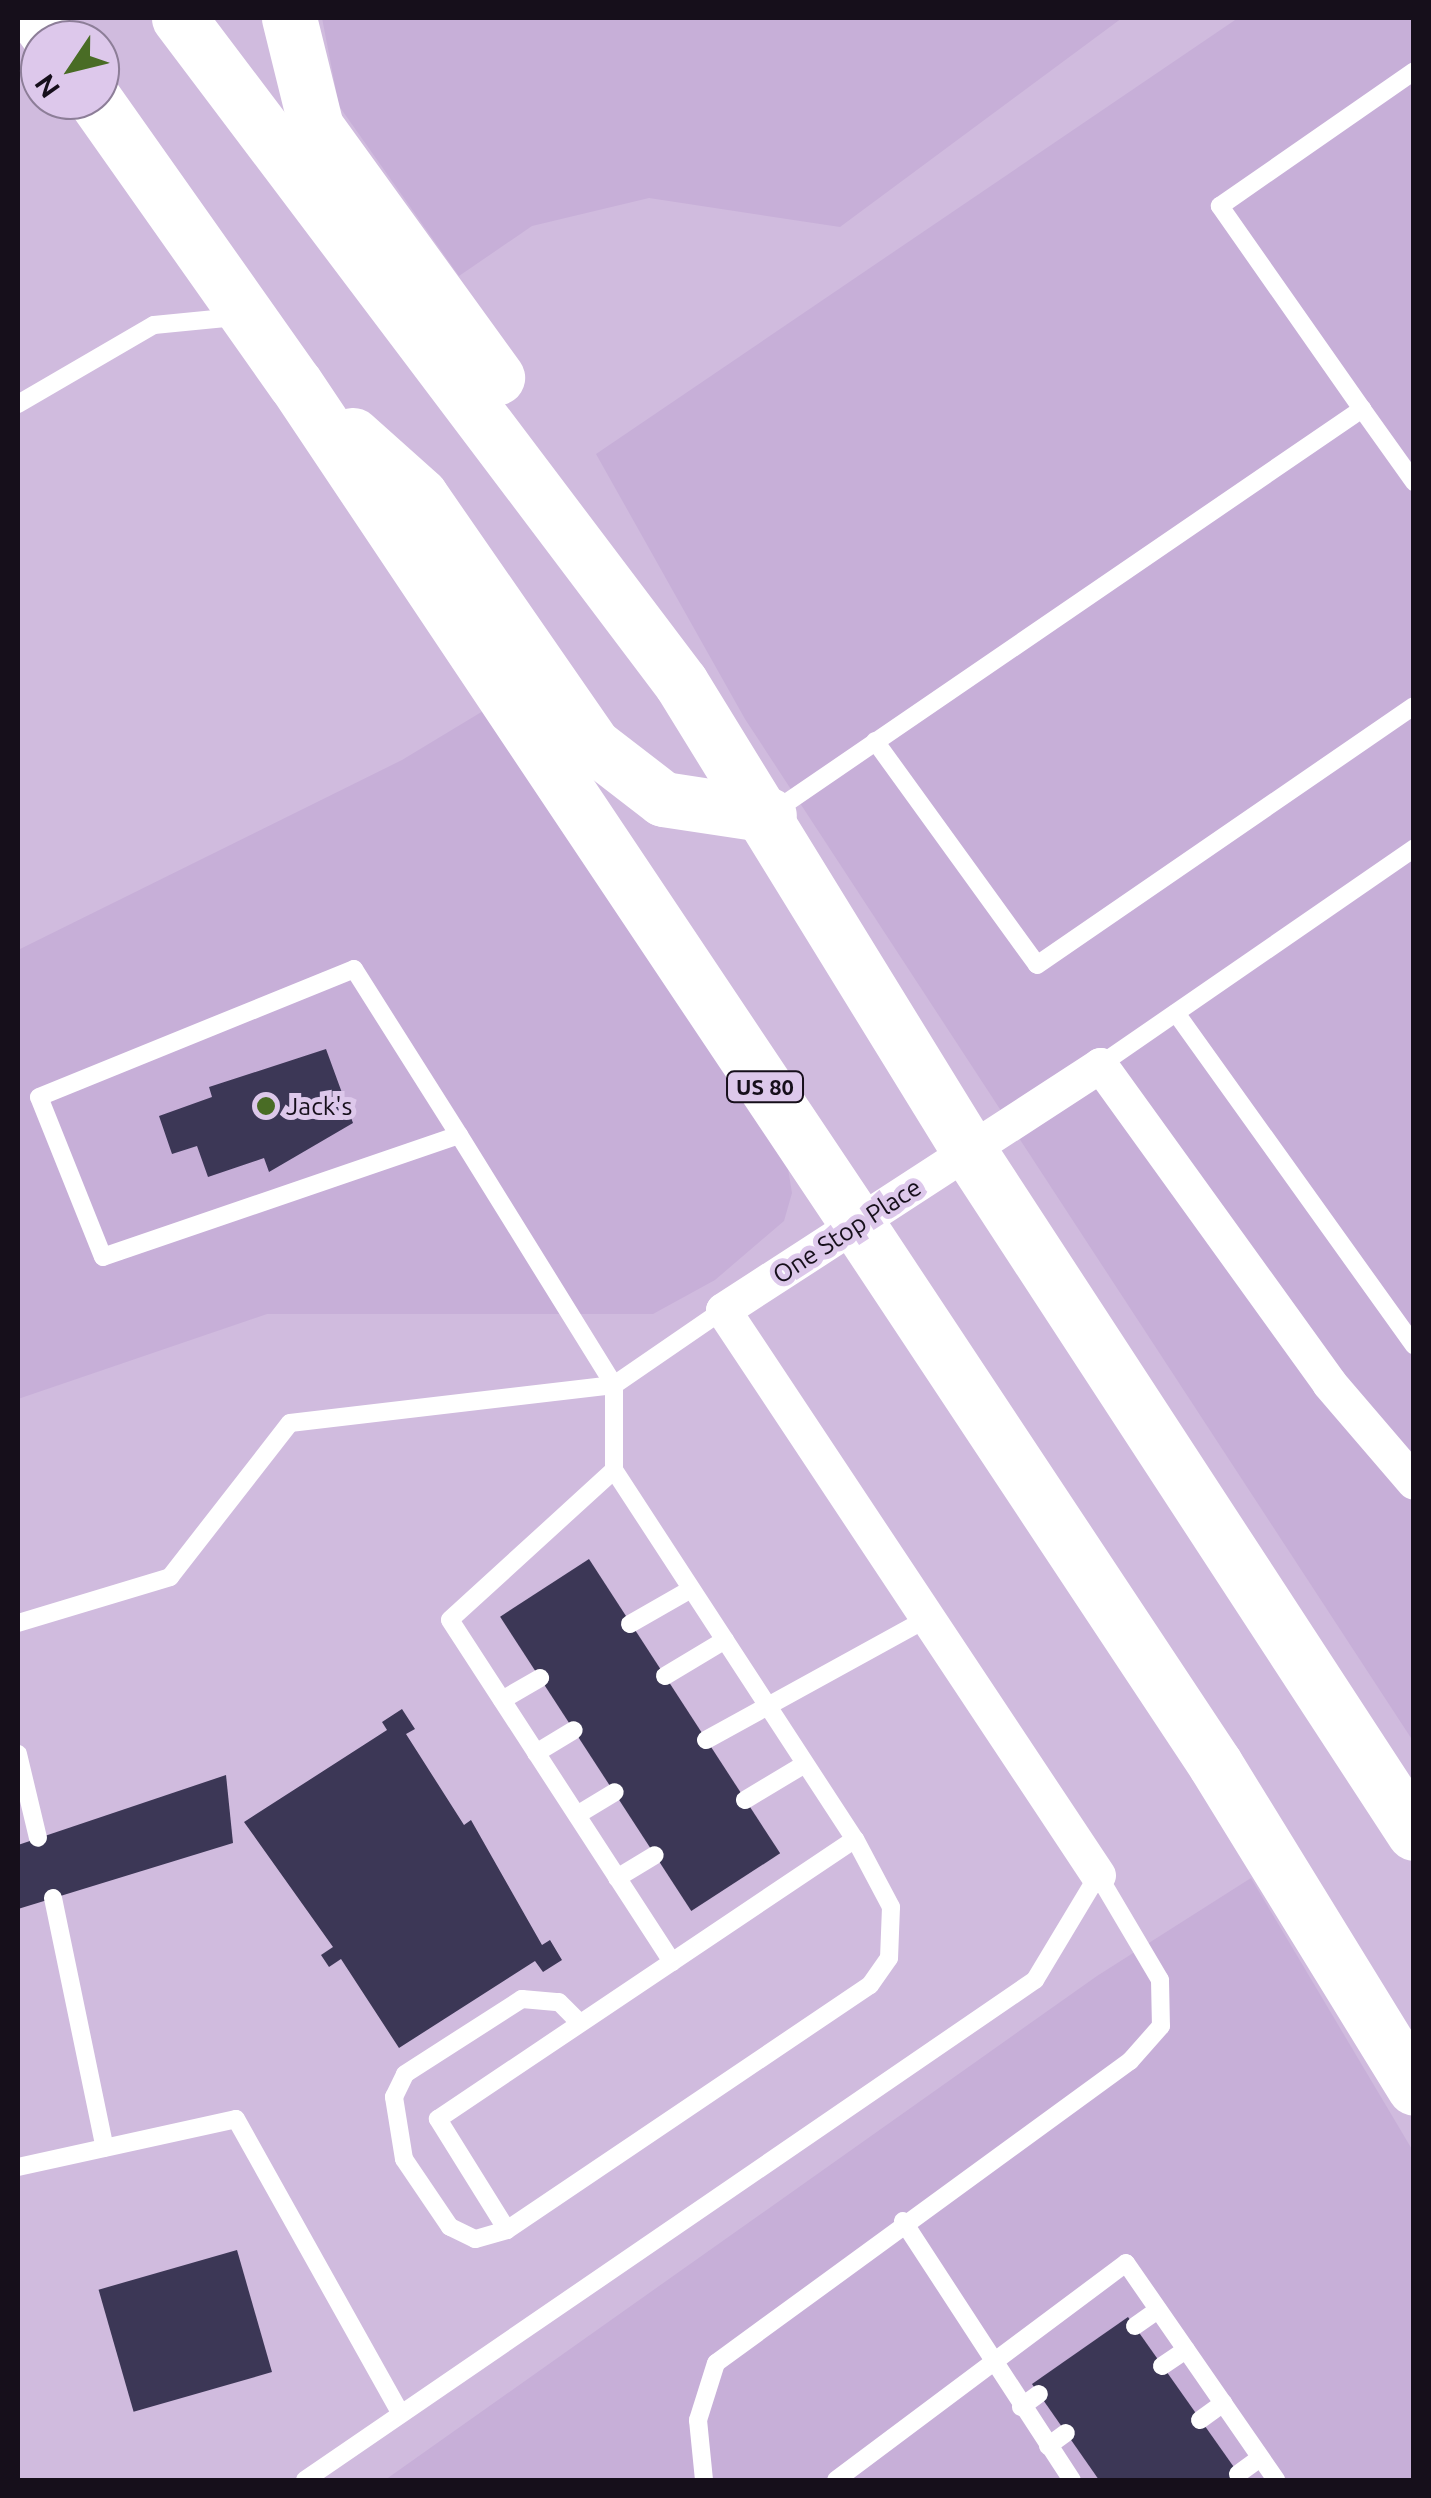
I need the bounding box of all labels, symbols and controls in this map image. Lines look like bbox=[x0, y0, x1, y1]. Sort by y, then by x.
north arrow bbox=[20, 20, 120, 120]
text: N bbox=[28, 69, 65, 104]
road number: US 80 bbox=[725, 1070, 805, 1104]
place label: Jack's bbox=[286, 1091, 352, 1121]
marker: Jack's bbox=[255, 1095, 277, 1117]
street label: One Stop Place bbox=[767, 1172, 927, 1290]

